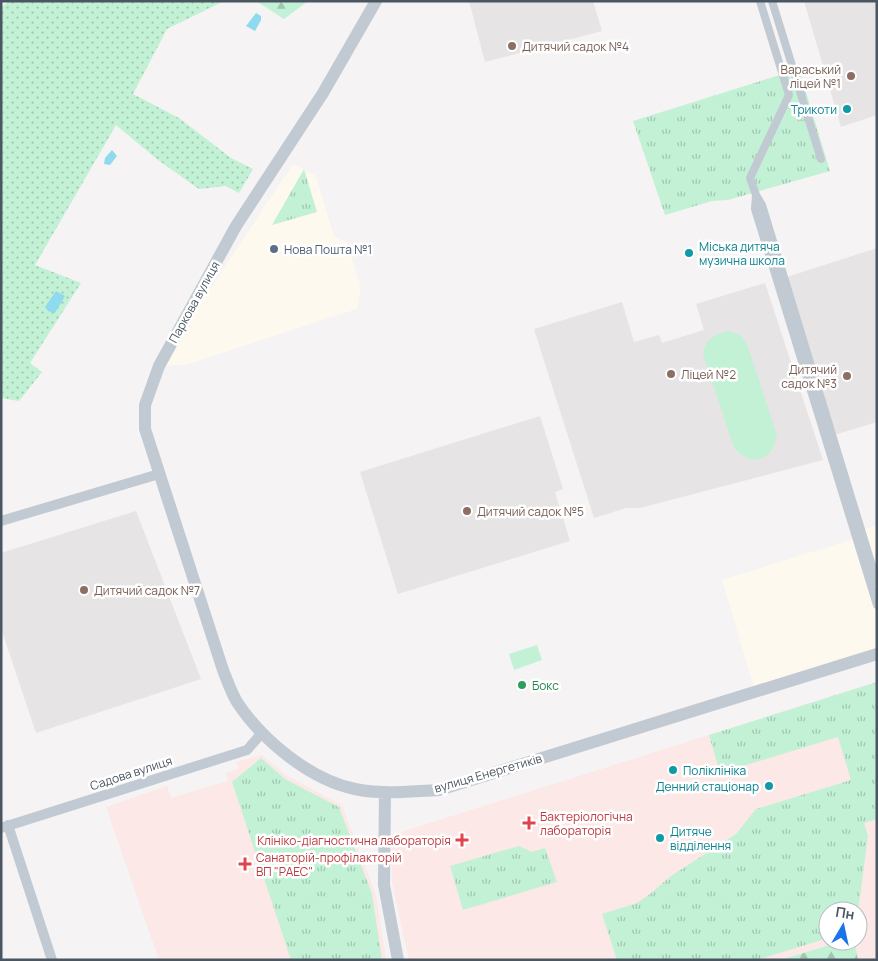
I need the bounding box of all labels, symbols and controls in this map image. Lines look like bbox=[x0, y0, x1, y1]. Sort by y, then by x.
place label: Дитячий садок №4 bbox=[522, 38, 629, 55]
marker: Дитячий садок №4 bbox=[506, 40, 518, 52]
place label: Вараський ліцей №1 bbox=[781, 61, 841, 92]
marker: Вараський ліцей №1 bbox=[845, 70, 857, 82]
place label: Трикоти bbox=[791, 101, 837, 118]
marker: Трикоти bbox=[841, 103, 853, 115]
place label: Міська дитяча музична школа bbox=[699, 238, 785, 269]
place label: Нова Пошта №1 bbox=[284, 241, 372, 258]
marker: Нова Пошта №1 bbox=[268, 243, 280, 255]
marker: Міська дитяча музична школа bbox=[683, 247, 695, 259]
street label: Паркова вулиця bbox=[165, 258, 223, 346]
place label: Дитячий садок №3 bbox=[781, 361, 837, 392]
place label: Ліцей №2 bbox=[681, 366, 736, 383]
marker: Ліцей №2 bbox=[665, 368, 677, 380]
marker: Дитячий садок №3 bbox=[841, 370, 853, 382]
place label: Дитячий садок №5 bbox=[477, 503, 584, 520]
marker: Дитячий садок №5 bbox=[461, 505, 473, 517]
place label: Дитячий садок №7 bbox=[94, 582, 200, 599]
marker: Дитячий садок №7 bbox=[78, 584, 90, 596]
place label: Бокс bbox=[532, 677, 559, 694]
marker: Бокс bbox=[516, 679, 528, 691]
street label: вулиця Енергетиків bbox=[432, 749, 544, 797]
street label: Садова вулиця bbox=[88, 752, 174, 794]
place label: Поліклініка bbox=[683, 762, 746, 779]
marker: Поліклініка bbox=[667, 764, 679, 776]
place label: Денний стаціонар bbox=[656, 778, 759, 795]
marker: Денний стаціонар bbox=[763, 780, 775, 792]
place label: Бактеріологічна лабораторія bbox=[540, 808, 633, 839]
marker: Бактеріологічна лабораторія bbox=[522, 816, 536, 830]
place label: Дитяче відділення bbox=[670, 823, 731, 854]
place label: Клініко-діагностична лабораторія bbox=[257, 832, 451, 849]
marker: Дитяче відділення bbox=[654, 832, 666, 844]
marker: Клініко-діагностична лабораторія bbox=[455, 833, 469, 847]
place label: Санаторій-профілакторій ВП "РАЕС" bbox=[256, 849, 402, 880]
marker: Санаторій-профілакторій ВП "РАЕС" bbox=[238, 857, 252, 871]
north arrow bbox=[818, 901, 868, 951]
text: Пн bbox=[834, 902, 856, 924]

